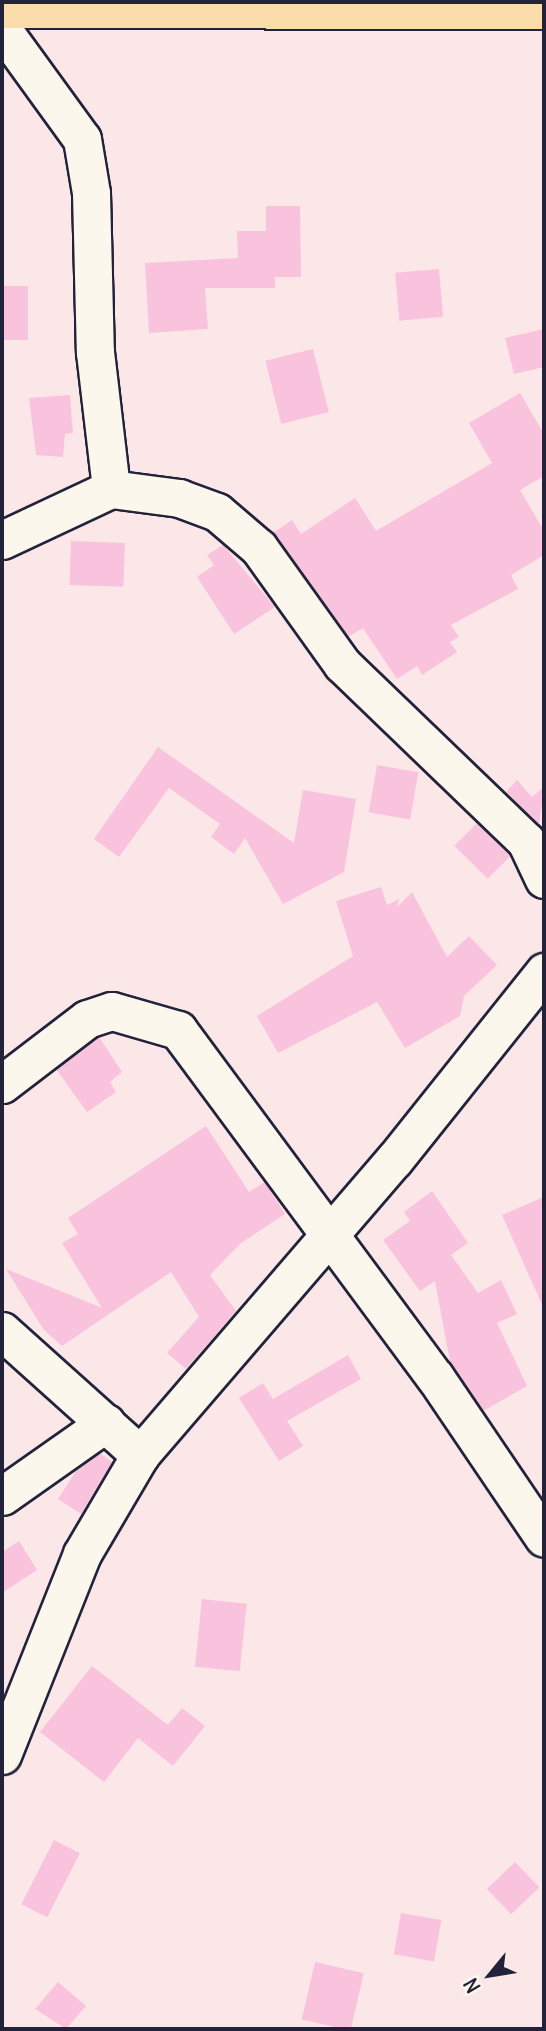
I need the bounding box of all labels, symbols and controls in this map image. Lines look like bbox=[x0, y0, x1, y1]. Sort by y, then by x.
north arrow bbox=[455, 1940, 525, 2010]
text: N bbox=[458, 1974, 485, 1997]

